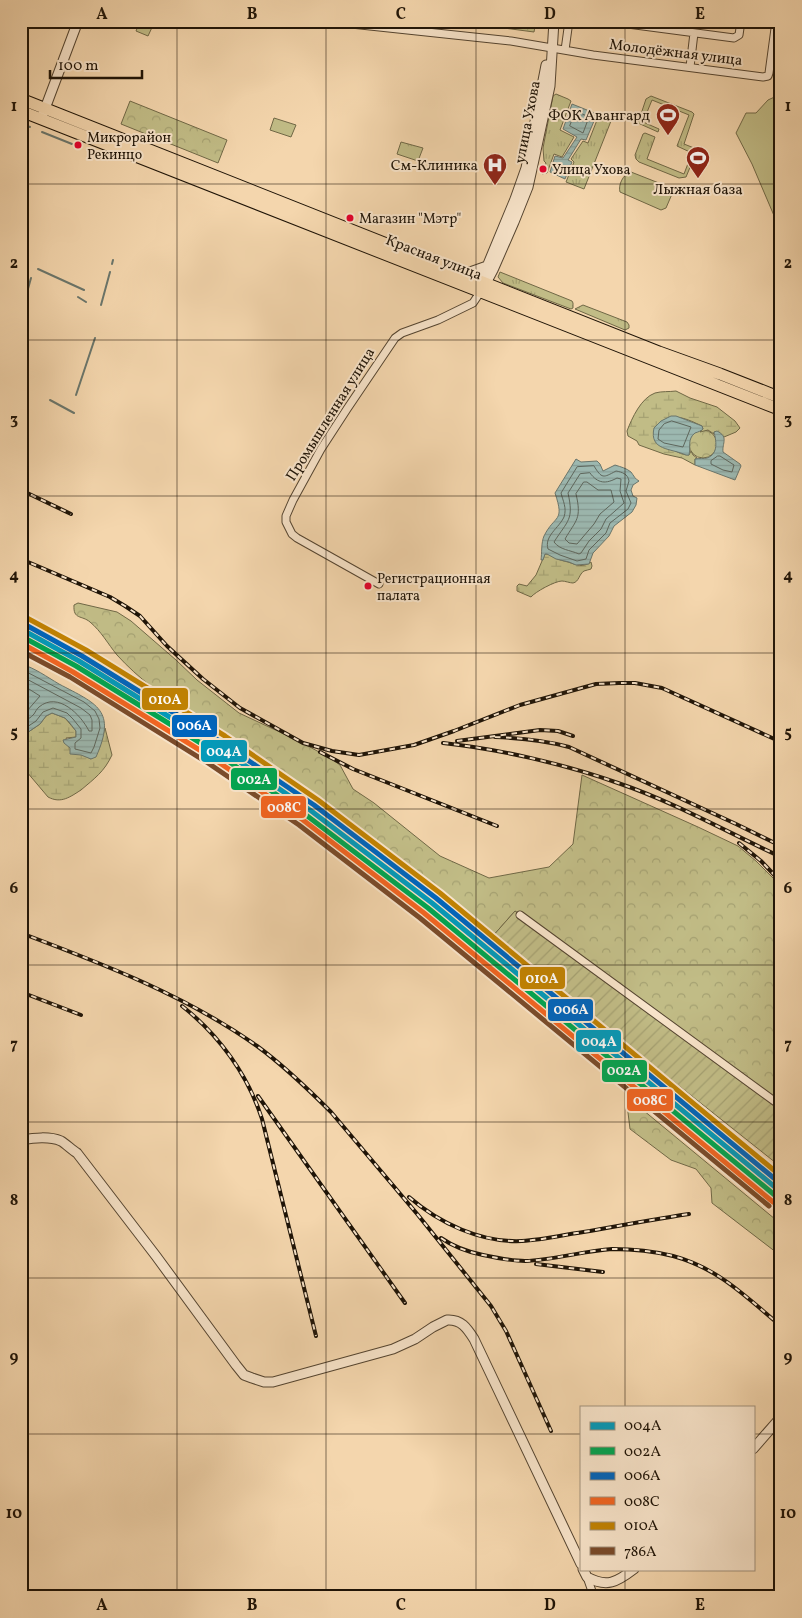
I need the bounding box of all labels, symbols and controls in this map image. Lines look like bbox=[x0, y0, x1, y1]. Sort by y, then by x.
text: A bbox=[96, 4, 108, 26]
text: B bbox=[247, 4, 258, 26]
text: C bbox=[396, 4, 406, 26]
text: D bbox=[544, 4, 556, 26]
text: E bbox=[695, 4, 705, 26]
street label: Молодёжная улица bbox=[608, 35, 744, 72]
scale bar bbox=[50, 48, 142, 80]
text: 100 m bbox=[58, 56, 98, 77]
street label: улица Ухова bbox=[510, 79, 547, 166]
text: 1 bbox=[11, 96, 17, 118]
text: 1 bbox=[785, 96, 791, 118]
sports icon: ФОК Авангард bbox=[655, 102, 681, 136]
place label: ФОК Авангард bbox=[548, 106, 650, 127]
place label: Микрорайон Рекинцо bbox=[87, 129, 171, 165]
marker: Микрорайон Рекинцо bbox=[73, 140, 83, 150]
sports icon: Лыжная база bbox=[685, 145, 711, 179]
hospital icon: См-Клиника bbox=[482, 152, 508, 186]
place label: См-Клиника bbox=[391, 156, 478, 177]
place label: Улица Ухова bbox=[552, 161, 630, 180]
marker: Улица Ухова bbox=[538, 164, 548, 174]
place label: Лыжная база bbox=[653, 180, 743, 201]
place label: Магазин "Мэтр" bbox=[359, 210, 461, 229]
marker: Магазин "Мэтр" bbox=[345, 213, 355, 223]
street label: Красная улица bbox=[382, 230, 485, 286]
text: 2 bbox=[10, 253, 18, 275]
text: 2 bbox=[784, 253, 792, 275]
street label: Промышленная улица bbox=[282, 344, 381, 486]
text: 3 bbox=[10, 409, 18, 431]
text: 3 bbox=[784, 409, 792, 431]
text: 4 bbox=[9, 565, 19, 587]
text: 4 bbox=[783, 565, 793, 587]
place label: Регистрационная палата bbox=[377, 570, 490, 606]
marker: Регистрационная палата bbox=[363, 581, 373, 591]
line badge: 010А bbox=[141, 687, 189, 711]
text: 010А bbox=[149, 691, 181, 710]
line badge: 006А bbox=[171, 714, 218, 738]
text: 006А bbox=[176, 717, 212, 736]
text: 5 bbox=[10, 722, 18, 744]
text: 5 bbox=[784, 722, 792, 744]
line badge: 004А bbox=[200, 739, 248, 763]
text: 004А bbox=[206, 743, 242, 762]
line badge: 002А bbox=[230, 767, 278, 791]
text: 002А bbox=[237, 771, 271, 790]
line badge: 008С bbox=[260, 795, 307, 819]
text: 008С bbox=[267, 799, 301, 818]
text: 6 bbox=[10, 878, 19, 900]
text: 6 bbox=[784, 878, 793, 900]
line badge: 010А bbox=[519, 966, 566, 990]
text: 010А bbox=[526, 970, 558, 989]
line badge: 006А bbox=[547, 998, 594, 1022]
text: 006А bbox=[553, 1001, 589, 1020]
line badge: 004А bbox=[575, 1029, 622, 1053]
text: 004А bbox=[581, 1033, 617, 1052]
text: 7 bbox=[10, 1034, 18, 1056]
text: 7 bbox=[784, 1034, 792, 1056]
line badge: 002А bbox=[601, 1059, 648, 1083]
text: 002А bbox=[607, 1062, 641, 1081]
line badge: 008С bbox=[626, 1088, 674, 1112]
text: 008С bbox=[633, 1092, 667, 1111]
text: 8 bbox=[10, 1190, 18, 1212]
text: 8 bbox=[784, 1190, 792, 1212]
text: 9 bbox=[10, 1347, 19, 1369]
text: 9 bbox=[784, 1347, 793, 1369]
legend bbox=[580, 1406, 754, 1570]
text: 004А bbox=[624, 1416, 662, 1437]
text: 002А bbox=[624, 1442, 661, 1463]
text: 006А bbox=[624, 1466, 661, 1487]
text: 008С bbox=[624, 1492, 660, 1513]
text: 10 bbox=[6, 1503, 22, 1525]
text: 10 bbox=[780, 1503, 796, 1525]
text: 010А bbox=[624, 1516, 659, 1537]
text: 786А bbox=[624, 1542, 657, 1563]
text: A bbox=[96, 1595, 108, 1617]
text: B bbox=[247, 1595, 258, 1617]
text: C bbox=[396, 1595, 406, 1617]
text: D bbox=[544, 1595, 556, 1617]
text: E bbox=[695, 1595, 705, 1617]

